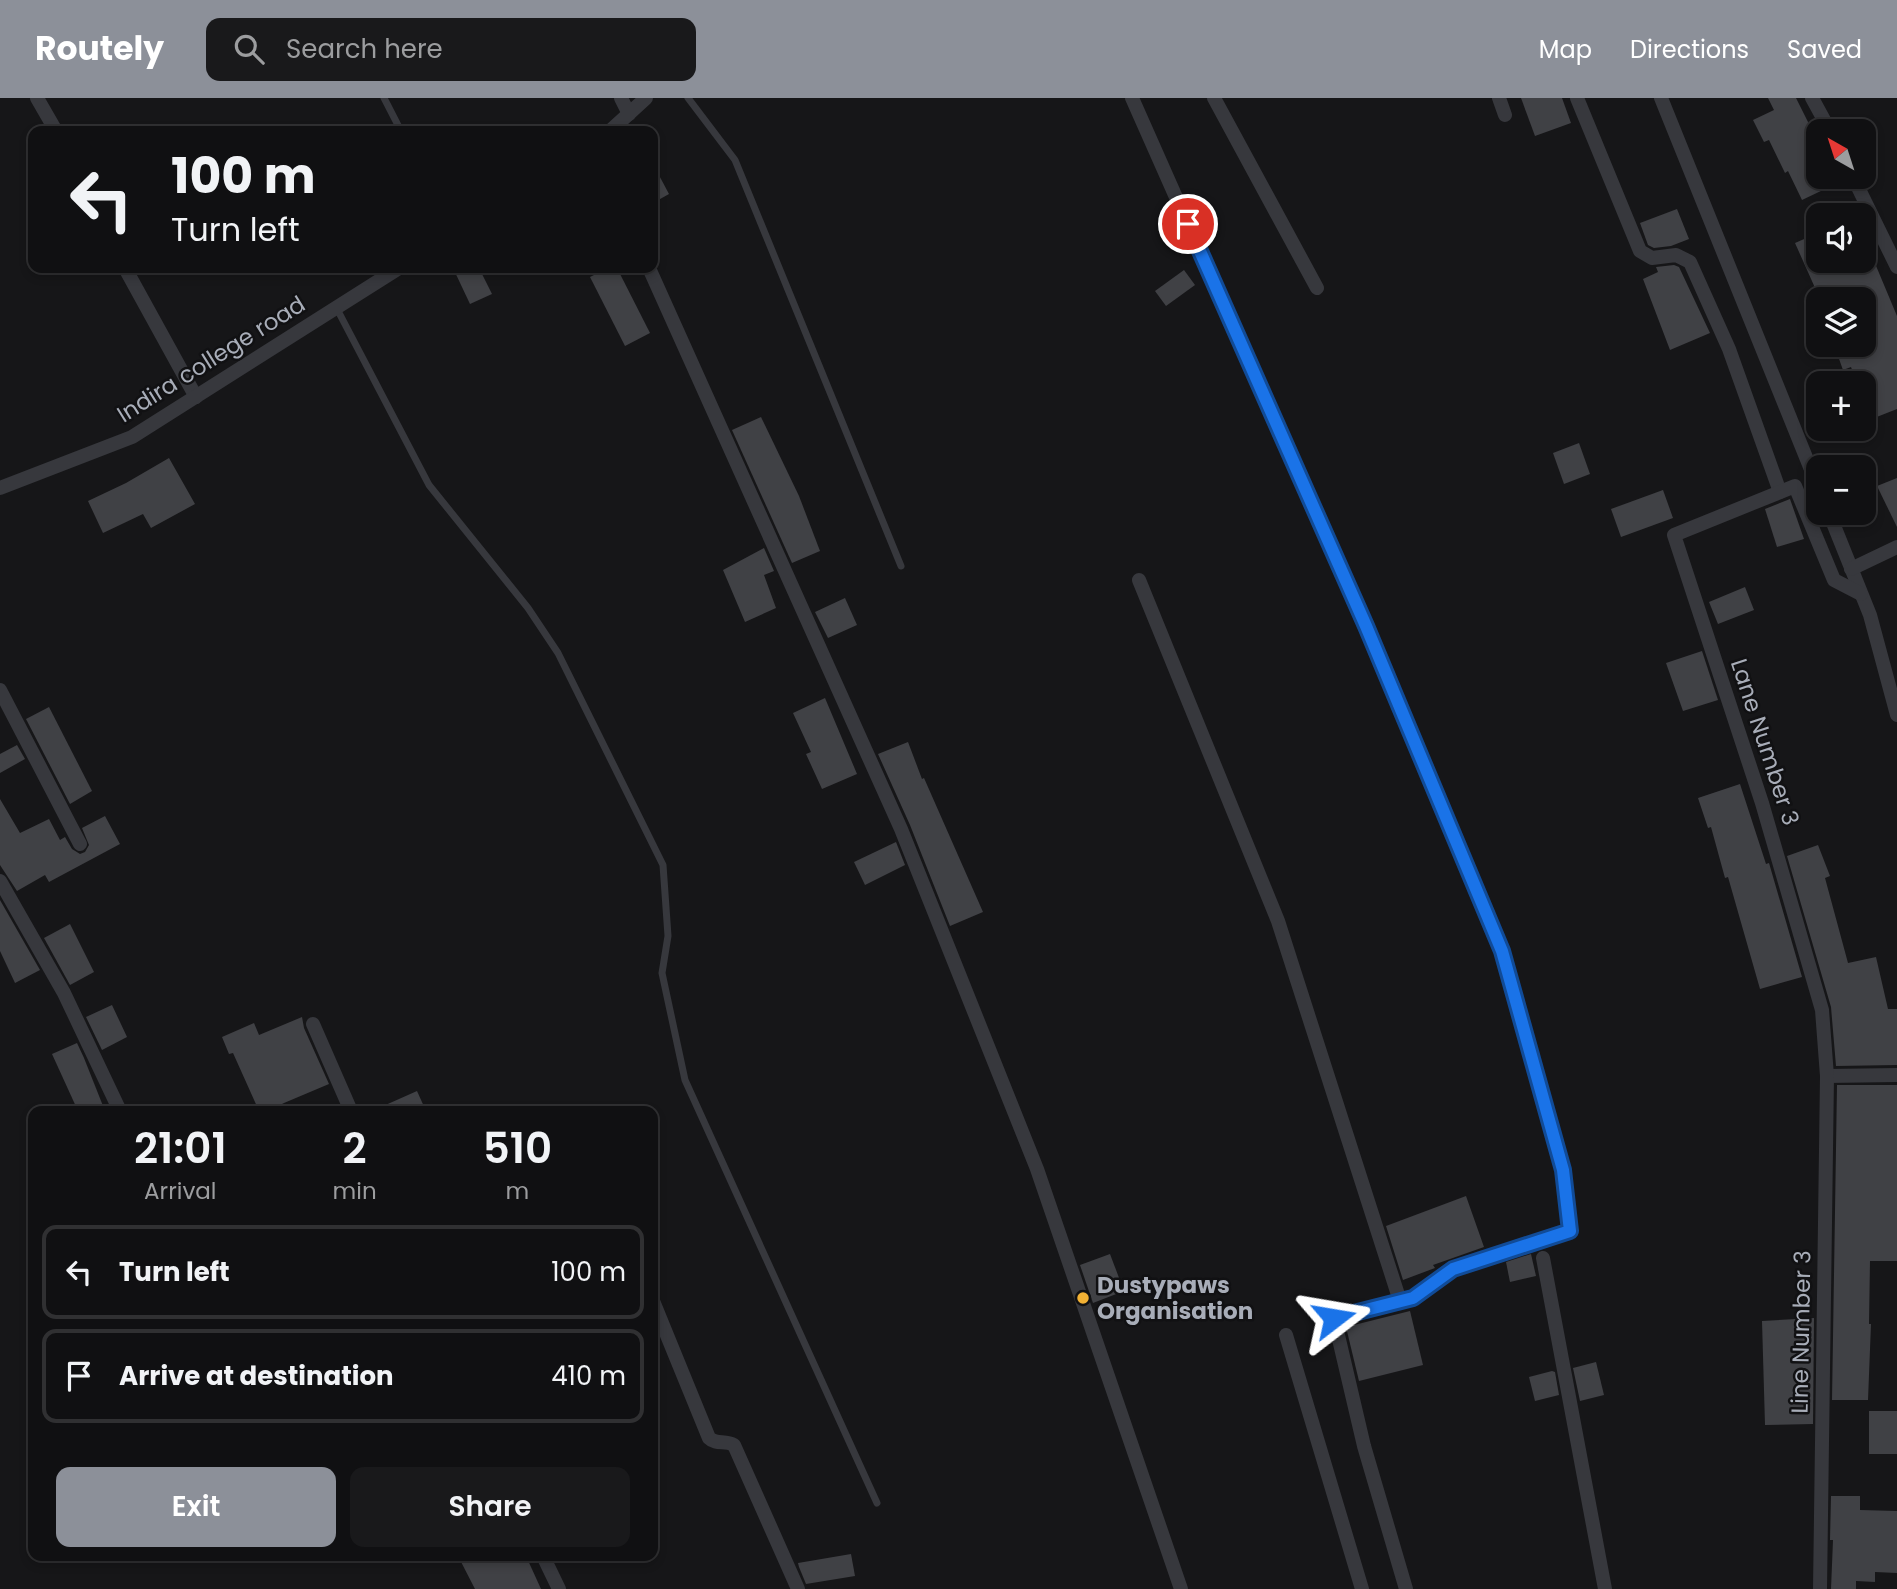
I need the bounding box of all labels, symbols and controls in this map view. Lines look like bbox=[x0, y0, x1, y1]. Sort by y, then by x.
search box bbox=[206, 18, 696, 81]
text: Routely bbox=[35, 25, 164, 72]
icon: search bbox=[230, 30, 268, 68]
text: Search here bbox=[286, 31, 443, 67]
text: Map bbox=[1539, 33, 1592, 66]
text: Directions bbox=[1630, 33, 1749, 66]
text: Saved bbox=[1787, 33, 1862, 66]
north arrow bbox=[1806, 119, 1876, 189]
map controls bbox=[1806, 119, 1876, 525]
text: 100 m bbox=[171, 142, 316, 210]
icon: left bbox=[56, 154, 147, 245]
pin bbox=[1158, 194, 1218, 254]
button: sound bbox=[1806, 203, 1876, 273]
icon: arrive bbox=[1169, 205, 1207, 243]
text: Turn left bbox=[171, 207, 300, 252]
button: layers bbox=[1806, 287, 1876, 357]
street label: Indira college road bbox=[111, 288, 311, 430]
button: + bbox=[1806, 371, 1876, 441]
button: − bbox=[1806, 455, 1876, 525]
street label: Lane Number 3 bbox=[1723, 655, 1807, 829]
text: 21:01 bbox=[134, 1119, 227, 1178]
text: 2 bbox=[343, 1119, 367, 1178]
text: 510 bbox=[483, 1119, 552, 1178]
text: Arrival bbox=[144, 1175, 217, 1207]
text: min bbox=[333, 1175, 377, 1207]
text: m bbox=[505, 1175, 529, 1207]
street label: Line Number 3 bbox=[1784, 1250, 1818, 1414]
icon: left bbox=[60, 1253, 98, 1291]
text: Turn left bbox=[119, 1254, 230, 1290]
text: 100 m bbox=[551, 1254, 626, 1290]
place label: Dustypaws Organisation bbox=[1097, 1269, 1253, 1327]
position arrow bbox=[1297, 1281, 1371, 1355]
marker: Dustypaws Organisation bbox=[1075, 1290, 1091, 1306]
icon: arrive bbox=[60, 1357, 98, 1395]
text: Arrive at destination bbox=[119, 1358, 394, 1394]
text: 410 m bbox=[551, 1358, 626, 1394]
button: Exit bbox=[56, 1467, 336, 1547]
button: Share bbox=[350, 1467, 630, 1547]

